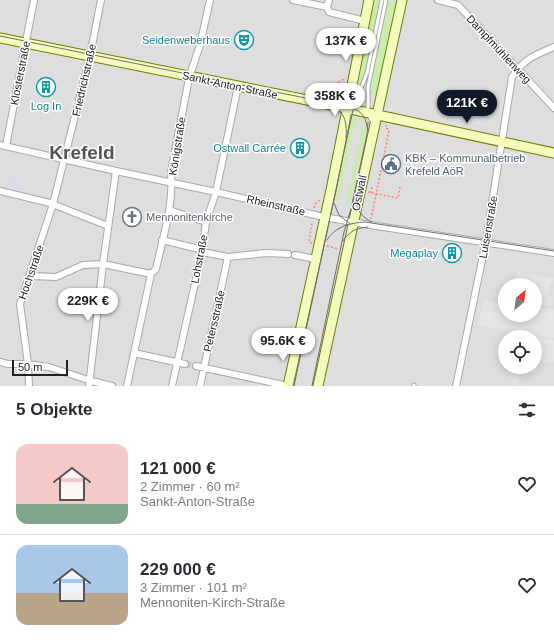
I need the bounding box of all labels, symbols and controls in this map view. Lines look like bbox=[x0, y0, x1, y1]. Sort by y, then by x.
street label: Dampfmühlenweg bbox=[464, 12, 534, 86]
pin: 137K € bbox=[313, 28, 379, 62]
theatre icon: Seidenweberhaus bbox=[233, 29, 255, 51]
text: 137K € bbox=[325, 33, 367, 48]
place label: Seidenweberhaus bbox=[142, 34, 230, 46]
street label: Klosterstraße bbox=[8, 40, 32, 106]
street label: Friedrichstraße bbox=[70, 43, 98, 117]
street label: Sankt-Anton-Straße bbox=[181, 69, 279, 101]
building icon: Log In bbox=[35, 76, 57, 98]
pin: 358K € bbox=[302, 83, 368, 117]
text: 358K € bbox=[314, 88, 356, 103]
pin: 121K € bbox=[434, 90, 500, 124]
text: 121K € bbox=[446, 95, 488, 110]
place label: Log In bbox=[31, 100, 61, 112]
street label: Königstraße bbox=[166, 116, 188, 176]
building icon: Ostwall Carrée bbox=[289, 137, 311, 159]
district label: Krefeld bbox=[49, 142, 115, 163]
place label: Ostwall Carrée bbox=[213, 142, 286, 154]
place label: KBK – Kommunalbetrieb Krefeld AöR bbox=[405, 152, 525, 177]
public building icon: KBK – Kommunalbetrieb Krefeld AöR bbox=[380, 153, 402, 175]
street label: Ostwall bbox=[349, 174, 369, 212]
street label: Rheinstraße bbox=[245, 192, 307, 218]
street label: Luisenstraße bbox=[477, 195, 499, 259]
church icon: Mennonitenkirche bbox=[121, 206, 143, 228]
place label: Mennonitenkirche bbox=[146, 211, 233, 223]
street label: Lohstraße bbox=[188, 234, 210, 284]
building icon: Megaplay bbox=[441, 242, 463, 264]
street label: Hochstraße bbox=[16, 243, 46, 301]
place label: Megaplay bbox=[390, 247, 438, 259]
north arrow bbox=[498, 278, 542, 322]
map controls bbox=[498, 278, 542, 374]
pin: 229K € bbox=[55, 288, 121, 322]
street label: Petersstraße bbox=[201, 289, 227, 353]
text: 229K € bbox=[67, 293, 109, 308]
pin: 95.6K € bbox=[246, 328, 320, 362]
button: locate bbox=[498, 330, 542, 374]
text: 95.6K € bbox=[260, 333, 306, 348]
scale bar bbox=[12, 358, 68, 377]
text: 50 m bbox=[18, 361, 42, 373]
icon: filters bbox=[516, 399, 538, 421]
text: 5 Objekte bbox=[16, 400, 93, 419]
text: 121 000 € bbox=[140, 459, 216, 478]
icon: home bbox=[48, 460, 96, 508]
icon: heart bbox=[516, 473, 538, 495]
text: 2 Zimmer · 60 m² bbox=[140, 479, 240, 494]
text: Sankt-Anton-Straße bbox=[140, 494, 255, 509]
text: 229 000 € bbox=[140, 560, 216, 579]
icon: home bbox=[48, 561, 96, 609]
icon: heart bbox=[516, 574, 538, 596]
text: 3 Zimmer · 101 m² bbox=[140, 580, 247, 595]
text: Mennoniten-Kirch-Straße bbox=[140, 595, 285, 610]

